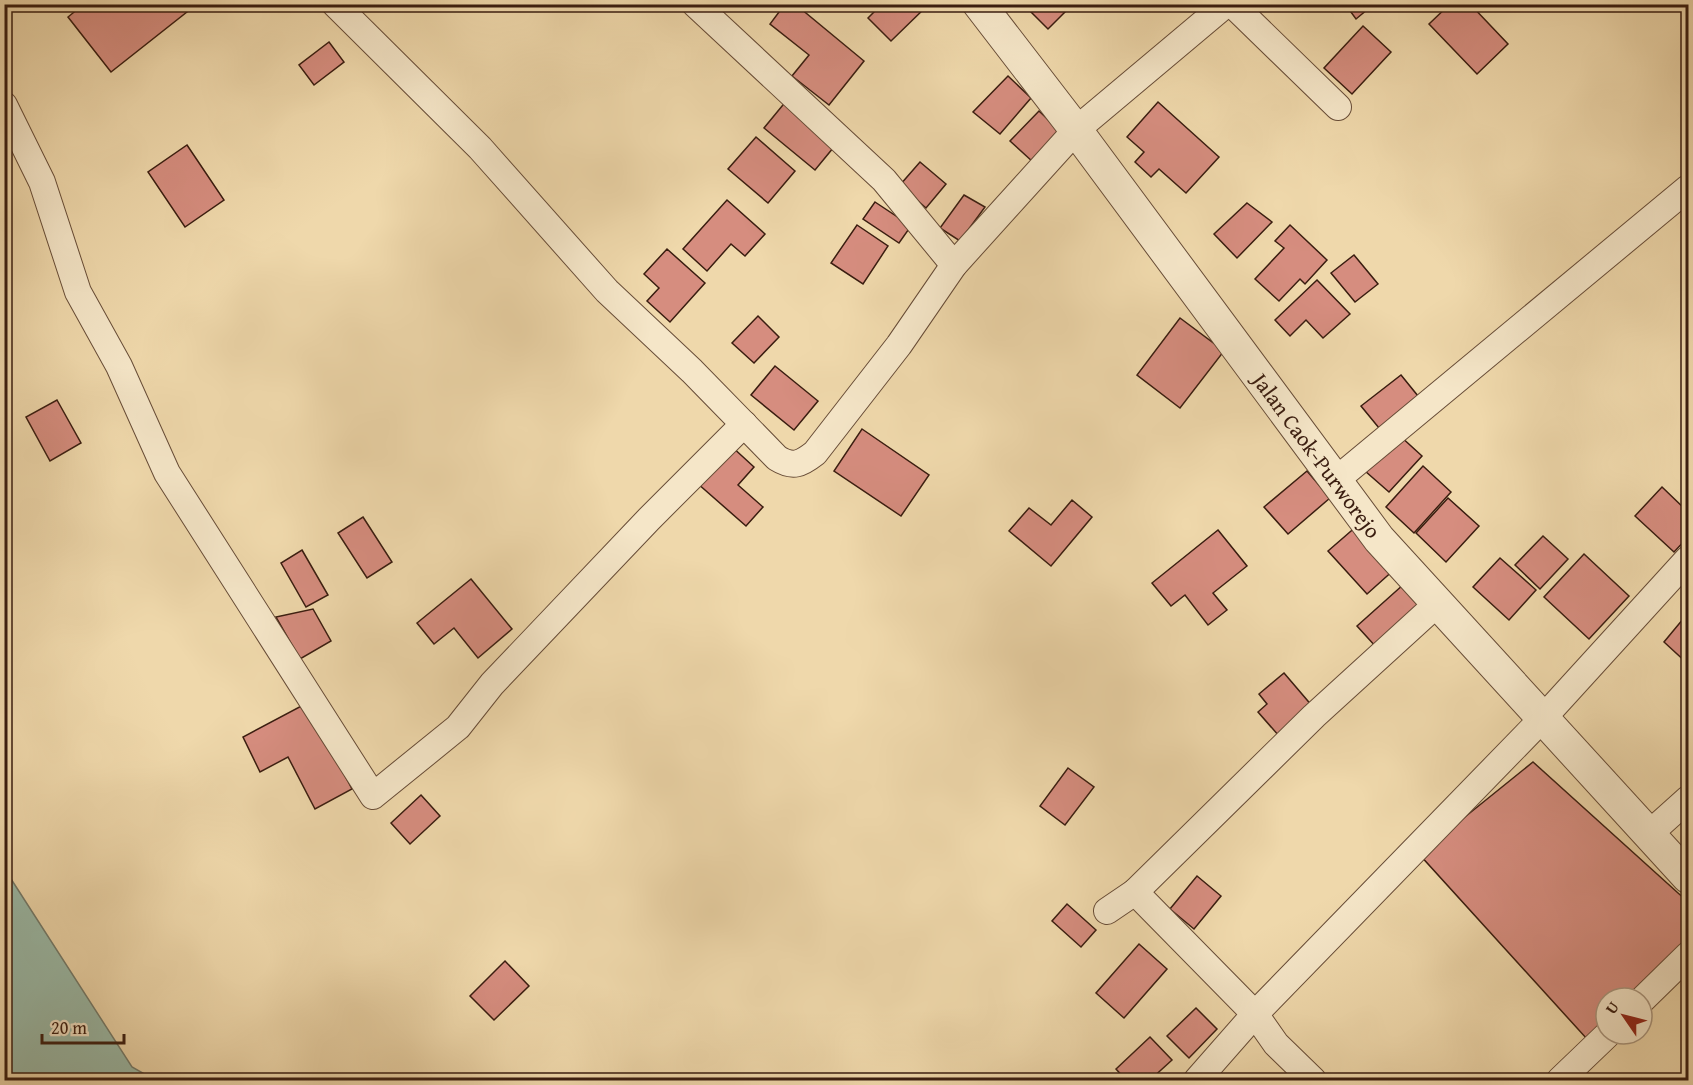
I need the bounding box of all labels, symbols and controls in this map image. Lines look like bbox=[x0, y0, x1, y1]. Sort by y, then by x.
street label: Jalan Caok-Purworejo bbox=[1243, 364, 1389, 545]
north arrow bbox=[1594, 986, 1654, 1046]
text: U bbox=[1599, 996, 1625, 1019]
scale bar bbox=[42, 1007, 124, 1045]
text: 20 m bbox=[51, 1014, 87, 1041]

